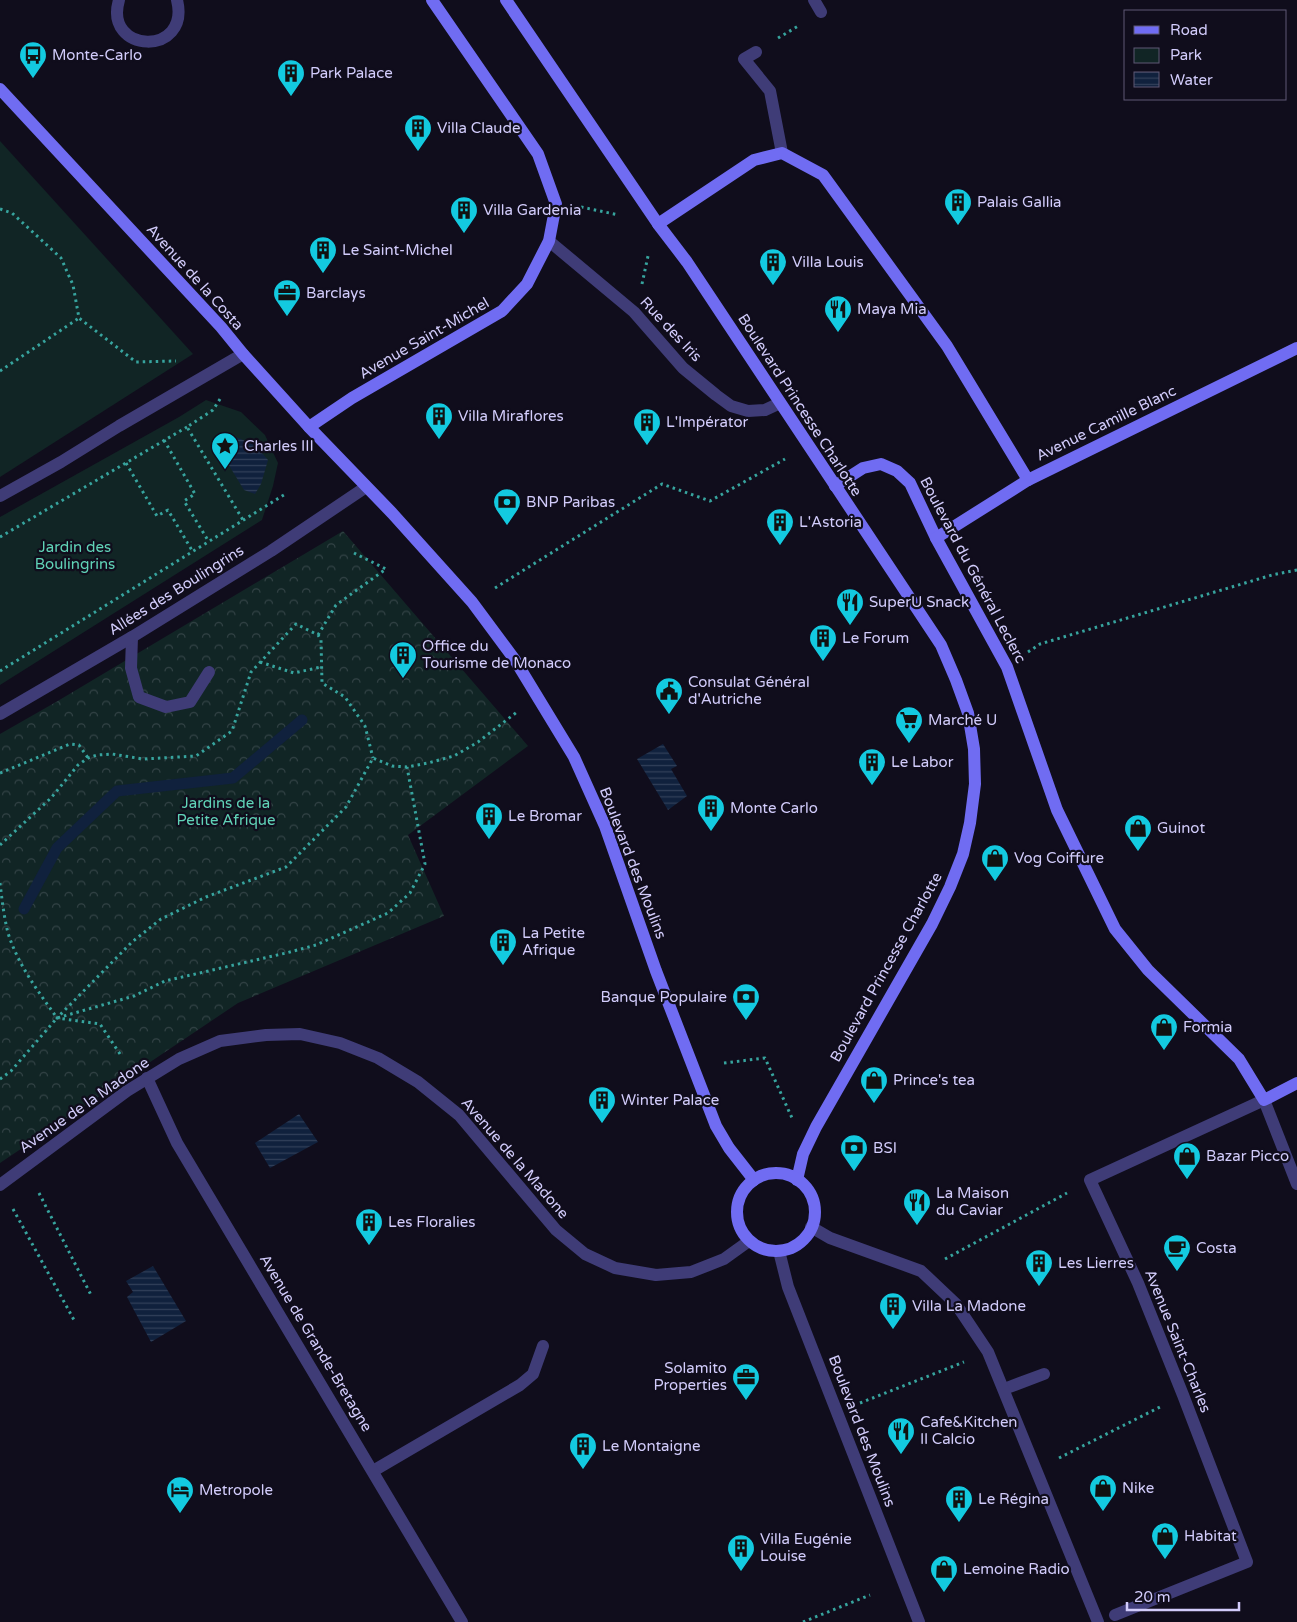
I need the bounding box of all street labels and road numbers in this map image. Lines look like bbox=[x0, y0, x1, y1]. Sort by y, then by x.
street label: Avenue de la Costa bbox=[143, 220, 247, 334]
street label: Avenue Saint-Michel bbox=[356, 293, 492, 383]
street label: Rue des Iris bbox=[636, 293, 706, 365]
street label: Boulevard Princesse Charlotte bbox=[734, 310, 866, 500]
street label: Avenue Camille Blanc bbox=[1033, 381, 1179, 465]
street label: Boulevard du Général Leclerc bbox=[916, 474, 1030, 666]
street label: Allées des Boulingrins bbox=[105, 541, 247, 639]
street label: Boulevard des Moulins bbox=[596, 784, 670, 942]
street label: Boulevard Princesse Charlotte bbox=[826, 869, 946, 1065]
street label: Avenue de la Madone bbox=[16, 1053, 152, 1157]
street label: Avenue de la Madone bbox=[457, 1094, 573, 1222]
street label: Avenue de Grande-Bretagne bbox=[256, 1251, 376, 1435]
street label: Avenue Saint-Charles bbox=[1141, 1267, 1215, 1415]
street label: Boulevard des Moulins bbox=[825, 1352, 899, 1510]

